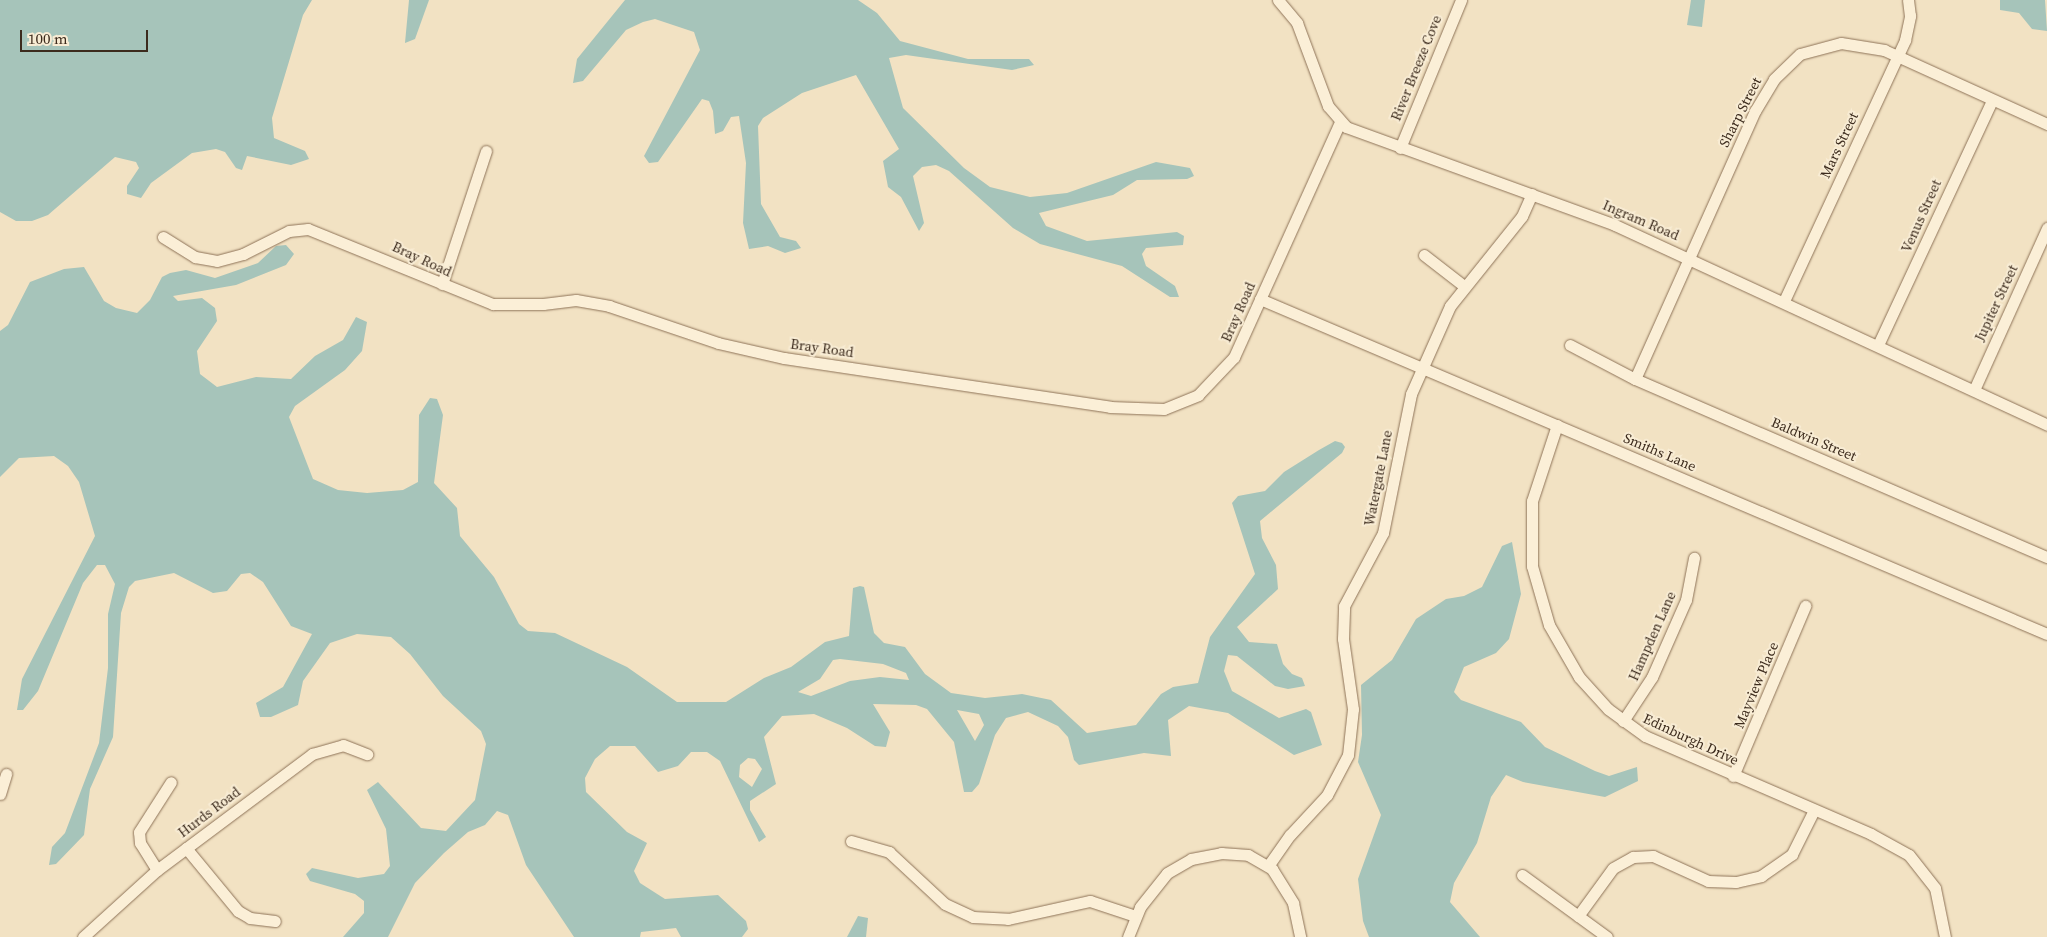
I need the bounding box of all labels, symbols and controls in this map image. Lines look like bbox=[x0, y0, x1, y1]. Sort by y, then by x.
street label: River Breeze Cove bbox=[1387, 13, 1445, 123]
scale bar bbox=[22, 20, 150, 52]
text: 100 m bbox=[28, 28, 68, 49]
street label: Sharp Street bbox=[1715, 74, 1765, 150]
street label: Mars Street bbox=[1816, 109, 1862, 181]
street label: Venus Street bbox=[1898, 177, 1944, 255]
street label: Ingram Road bbox=[1600, 196, 1682, 244]
street label: Bray Road bbox=[390, 238, 454, 280]
street label: Jupiter Street bbox=[1971, 262, 2021, 344]
street label: Bray Road bbox=[1217, 279, 1259, 345]
street label: Bray Road bbox=[789, 335, 855, 361]
street label: Baldwin Street bbox=[1769, 414, 1859, 464]
street label: Watergate Lane bbox=[1360, 429, 1396, 527]
street label: Smiths Lane bbox=[1621, 429, 1699, 475]
street label: Hampden Lane bbox=[1625, 589, 1679, 683]
street label: Mayview Place bbox=[1730, 639, 1782, 731]
street label: Edinburgh Drive bbox=[1641, 710, 1741, 768]
street label: Hurds Road bbox=[175, 783, 243, 841]

